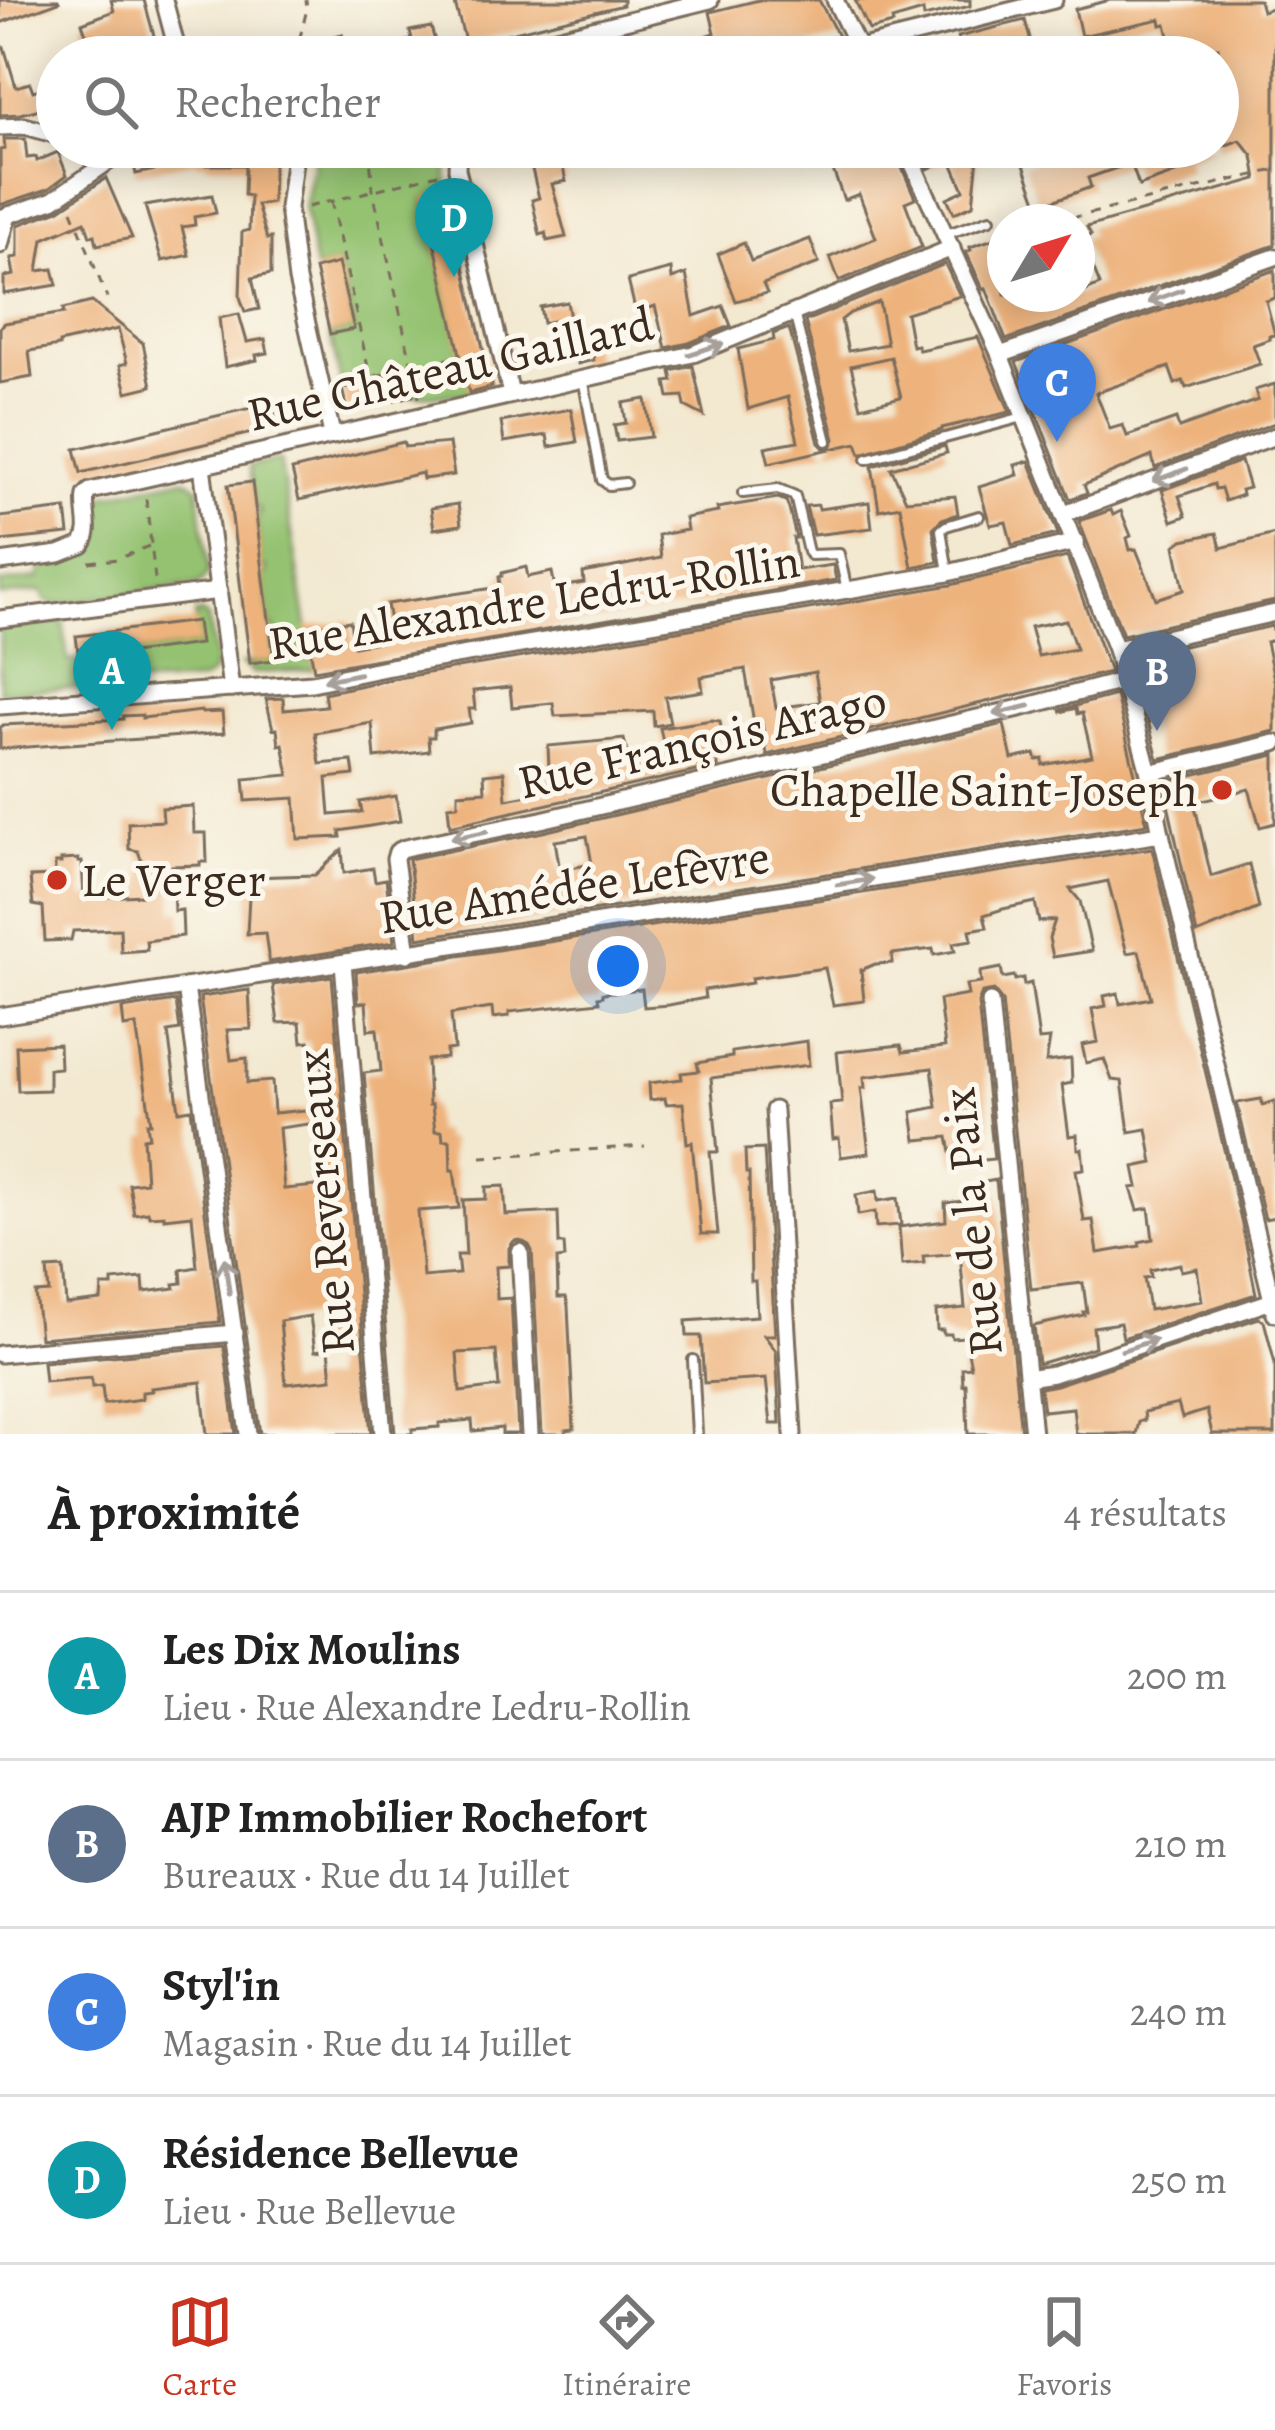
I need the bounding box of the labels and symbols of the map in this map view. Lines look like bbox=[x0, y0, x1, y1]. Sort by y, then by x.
pin: D bbox=[415, 178, 493, 277]
north arrow bbox=[987, 204, 1095, 312]
one-way arrow bbox=[1147, 287, 1184, 308]
street label: Rue Château Gaillard bbox=[240, 290, 660, 448]
one-way arrow bbox=[686, 336, 724, 358]
pin: C bbox=[1018, 343, 1096, 442]
one-way arrow bbox=[1152, 466, 1189, 487]
street label: Rue Alexandre Ledru-Rollin bbox=[264, 527, 804, 677]
pin: A bbox=[73, 631, 151, 730]
pin: B bbox=[1118, 632, 1196, 731]
one-way arrow bbox=[323, 667, 362, 689]
street label: Rue François Arago bbox=[511, 667, 893, 815]
one-way arrow bbox=[994, 699, 1032, 722]
place label: Chapelle Saint-Joseph bbox=[770, 757, 1198, 823]
marker: Chapelle Saint-Joseph bbox=[1209, 777, 1235, 803]
street label: Rue Amédée Lefèvre bbox=[374, 824, 774, 950]
one-way arrow bbox=[450, 824, 488, 847]
place label: Le Verger bbox=[81, 847, 266, 913]
marker: Le Verger bbox=[44, 867, 70, 893]
one-way arrow bbox=[835, 870, 874, 893]
your location bbox=[588, 936, 648, 996]
street label: Rue Reverseaux bbox=[279, 1046, 371, 1358]
street label: Rue de la Paix bbox=[925, 1084, 1019, 1359]
one-way arrow bbox=[215, 1258, 238, 1297]
one-way arrow bbox=[1119, 1333, 1157, 1355]

